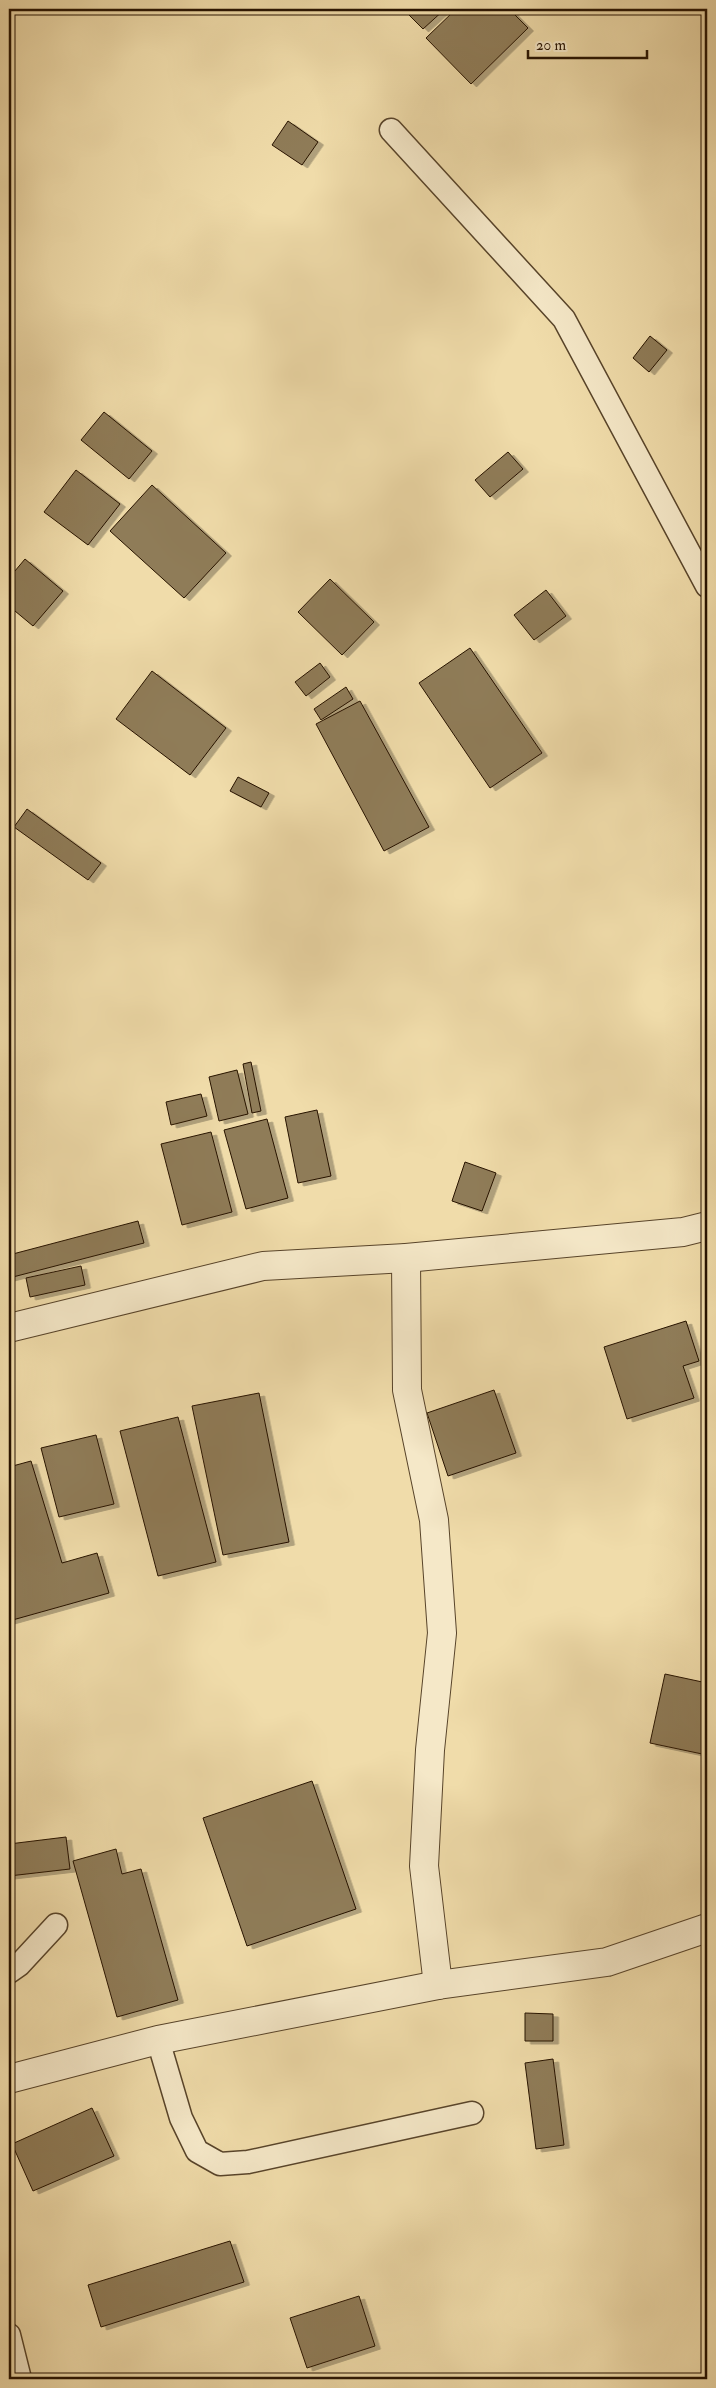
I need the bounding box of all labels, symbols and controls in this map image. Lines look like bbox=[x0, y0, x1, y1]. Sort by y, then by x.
scale bar bbox=[528, 28, 647, 60]
text: 20 m bbox=[536, 36, 566, 55]

